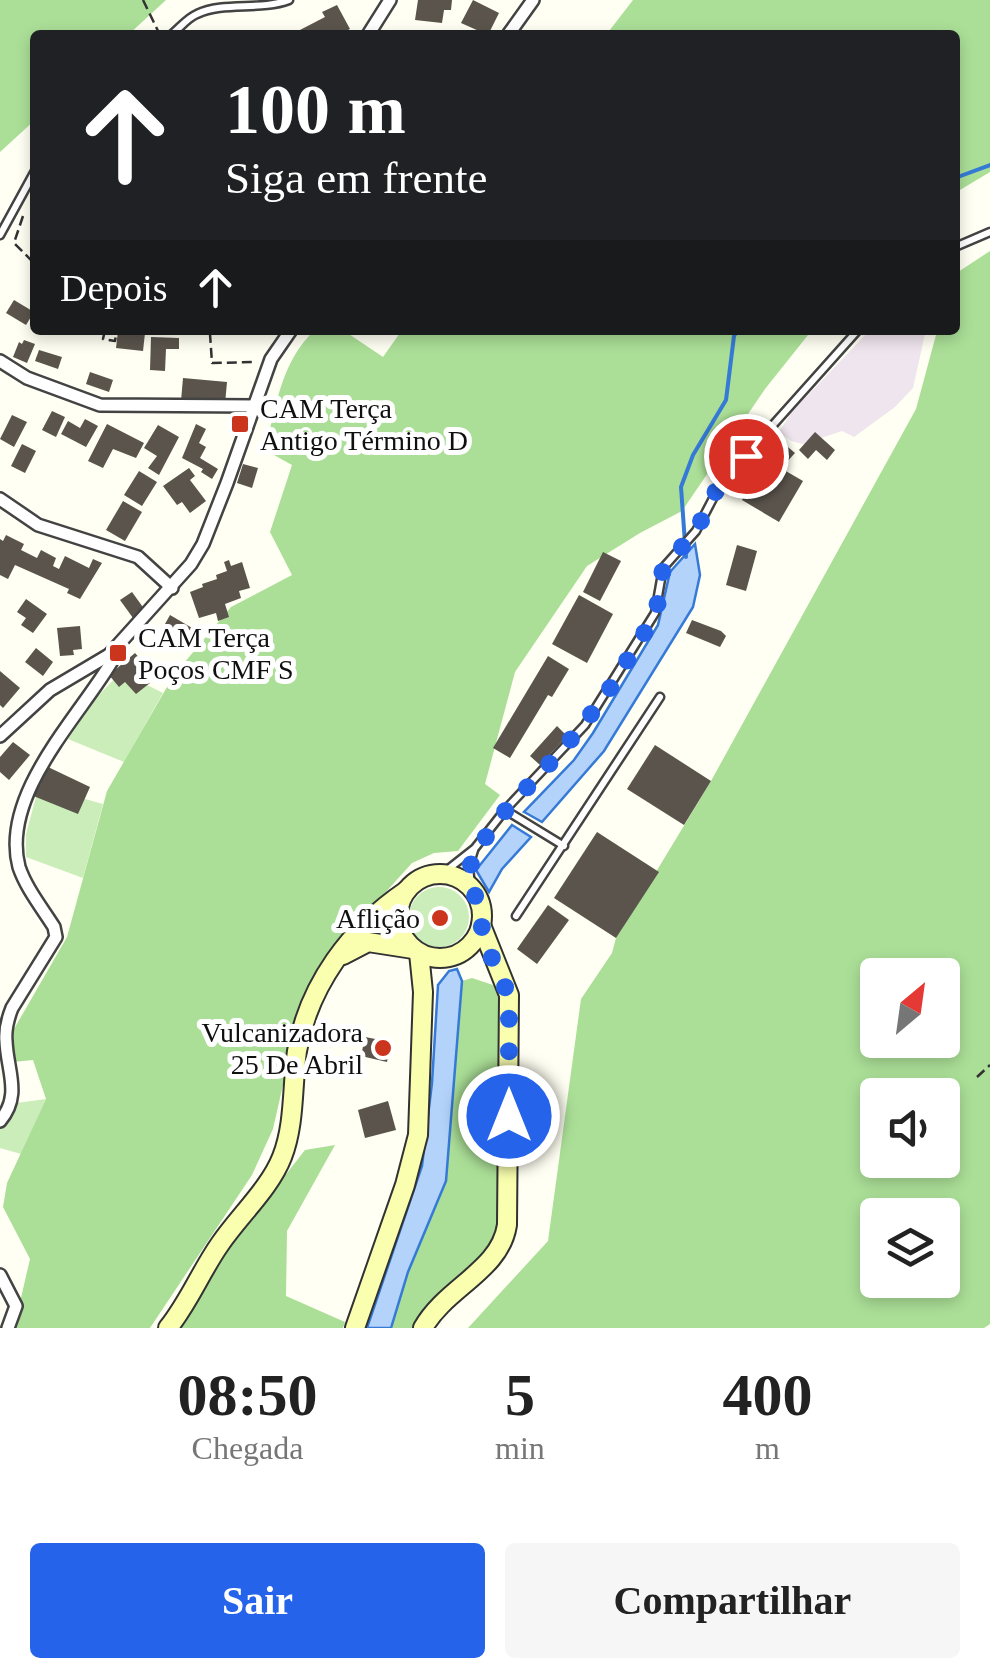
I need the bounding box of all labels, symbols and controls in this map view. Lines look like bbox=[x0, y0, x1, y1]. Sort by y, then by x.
icon: ahead bbox=[60, 70, 190, 200]
text: 100 m bbox=[225, 71, 406, 148]
text: Siga em frente bbox=[225, 153, 487, 203]
icon: ahead bbox=[188, 260, 243, 315]
text: Depois bbox=[60, 267, 168, 309]
place label: CAM Terça Antigo Término D bbox=[260, 393, 468, 456]
marker: CAM Terça Antigo Término D bbox=[229, 413, 251, 435]
pin bbox=[704, 414, 789, 499]
icon: arrive bbox=[719, 429, 774, 484]
place label: CAM Terça Poços CMF S bbox=[138, 622, 294, 685]
marker: CAM Terça Poços CMF S bbox=[107, 642, 129, 664]
place label: Aflição bbox=[336, 903, 420, 934]
marker: Aflição bbox=[429, 907, 451, 929]
north arrow bbox=[860, 958, 960, 1058]
map controls bbox=[860, 958, 960, 1298]
place label: Vulcanizadora 25 De Abril bbox=[201, 1017, 364, 1080]
marker: Vulcanizadora 25 De Abril bbox=[372, 1037, 394, 1059]
position arrow bbox=[457, 1064, 561, 1168]
button: sound bbox=[860, 1078, 960, 1178]
button: layers bbox=[860, 1198, 960, 1298]
text: 08:50 bbox=[178, 1362, 318, 1428]
text: 5 bbox=[505, 1362, 535, 1428]
text: 400 bbox=[722, 1362, 812, 1428]
text: Chegada bbox=[192, 1430, 304, 1466]
text: min bbox=[495, 1430, 545, 1466]
text: m bbox=[755, 1430, 780, 1466]
button: Sair bbox=[30, 1543, 485, 1658]
button: Compartilhar bbox=[505, 1543, 960, 1658]

